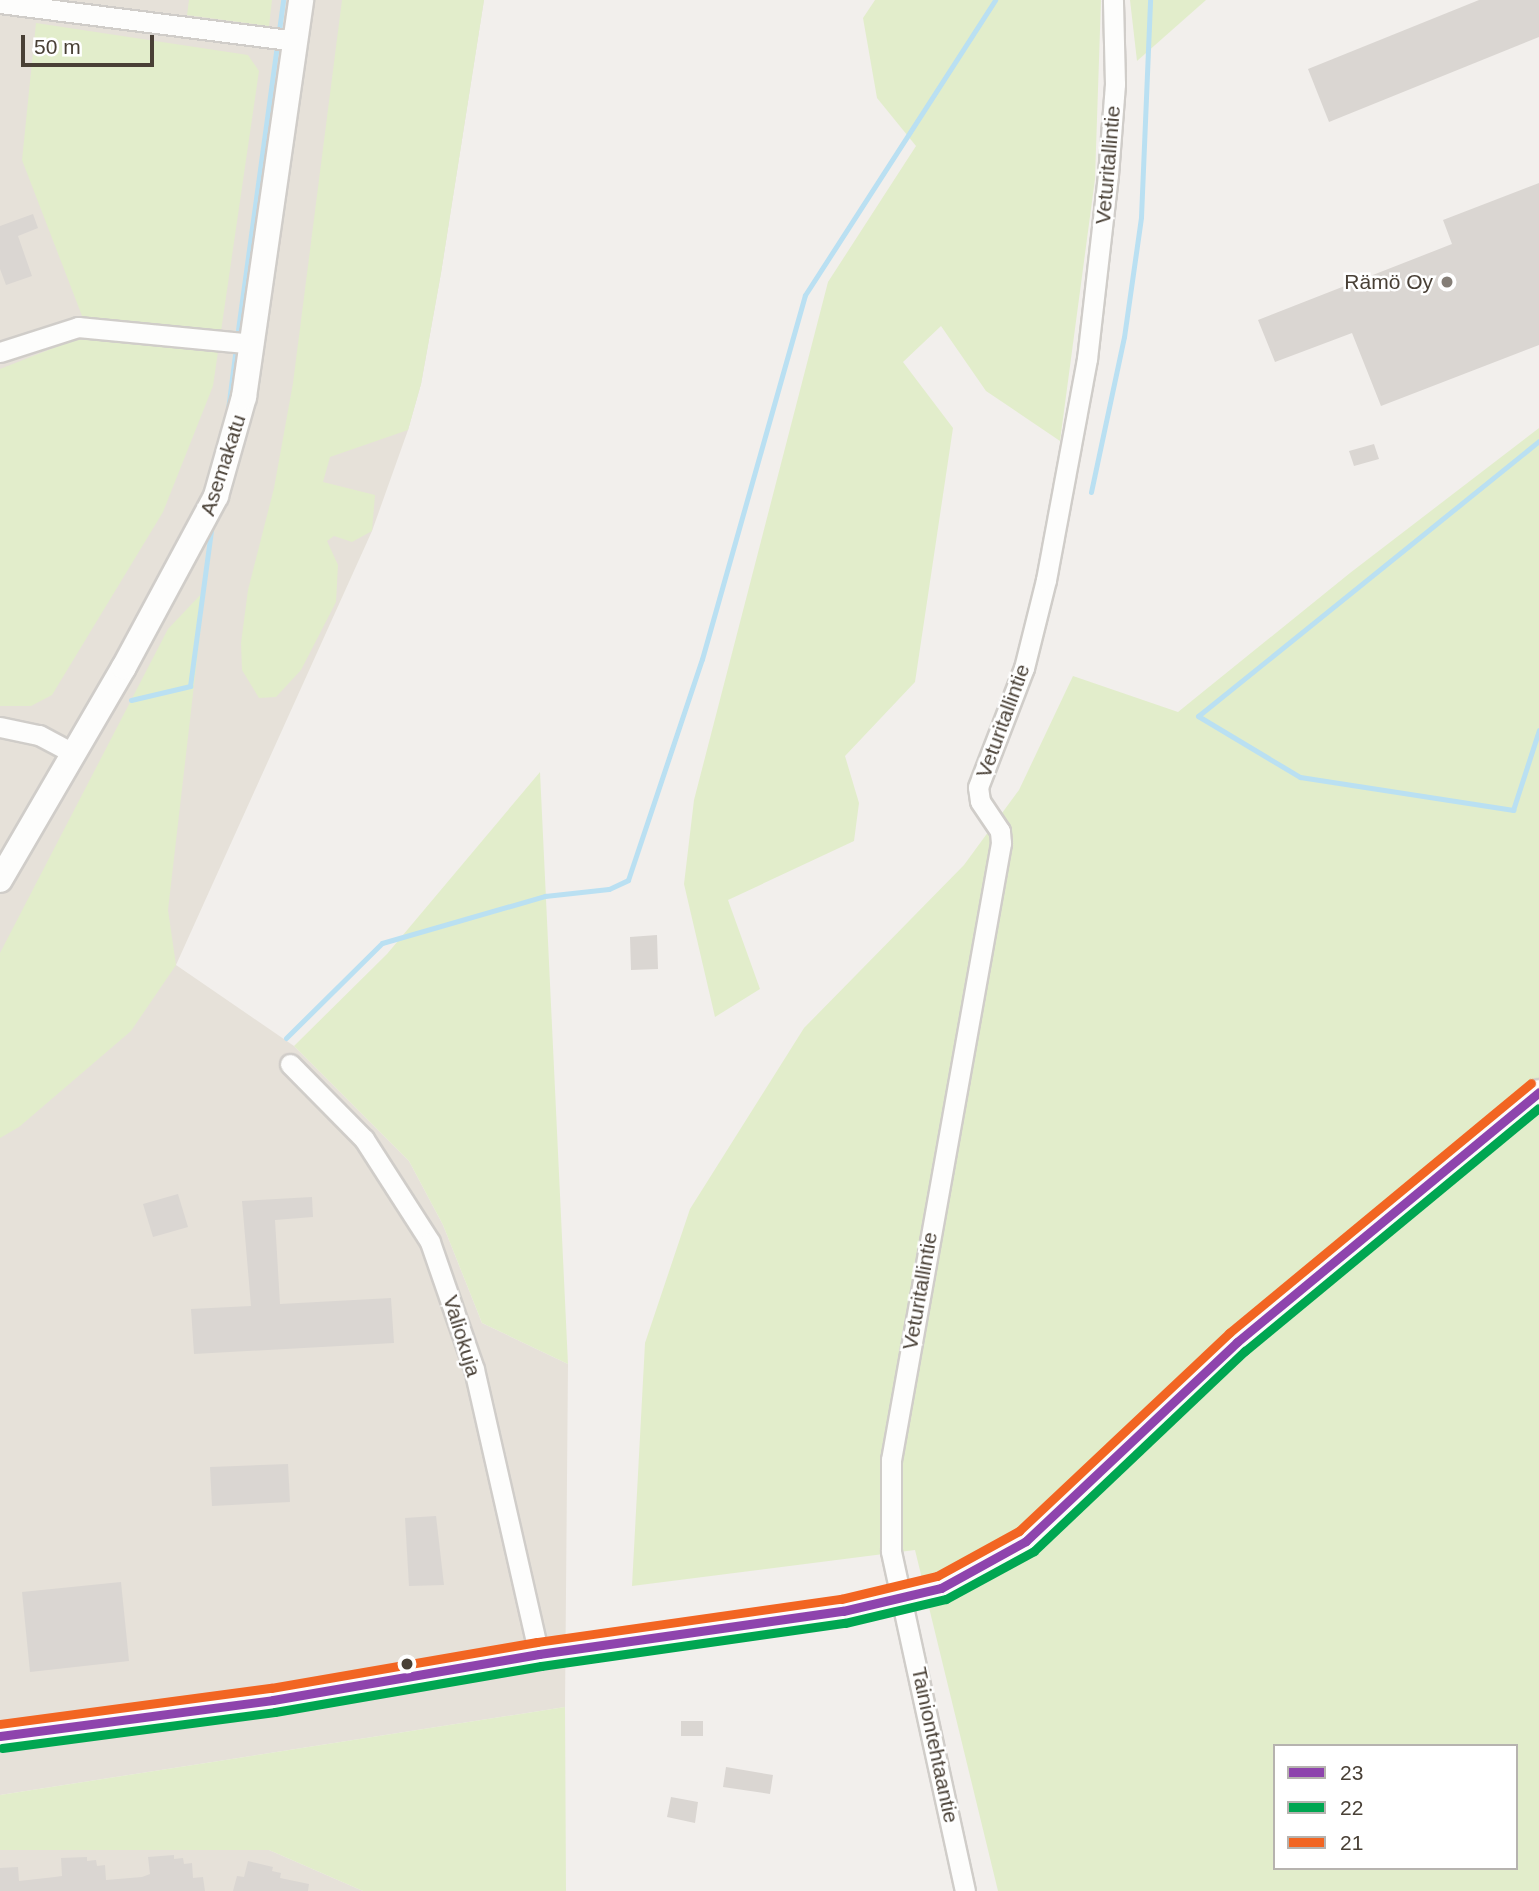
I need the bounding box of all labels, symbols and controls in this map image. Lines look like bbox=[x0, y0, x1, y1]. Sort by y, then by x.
scale bar bbox=[24, 21, 158, 65]
text: 50 m bbox=[34, 35, 81, 58]
street label: Veturitallintie bbox=[1090, 105, 1126, 225]
place label: Rämö Oy bbox=[1344, 269, 1433, 295]
marker: Rämö Oy bbox=[1439, 274, 1455, 290]
street label: Asemakatu bbox=[195, 411, 251, 519]
street label: Veturitallintie bbox=[971, 661, 1035, 781]
street label: Veturitallintie bbox=[897, 1230, 943, 1352]
street label: Valiokuja bbox=[438, 1292, 486, 1380]
unlabelled marker bbox=[400, 1657, 414, 1671]
street label: Tainiontehtaantie bbox=[906, 1665, 964, 1825]
legend bbox=[1273, 1744, 1518, 1870]
text: 23 bbox=[1340, 1761, 1363, 1784]
text: 22 bbox=[1340, 1796, 1363, 1819]
text: 21 bbox=[1340, 1831, 1363, 1854]

